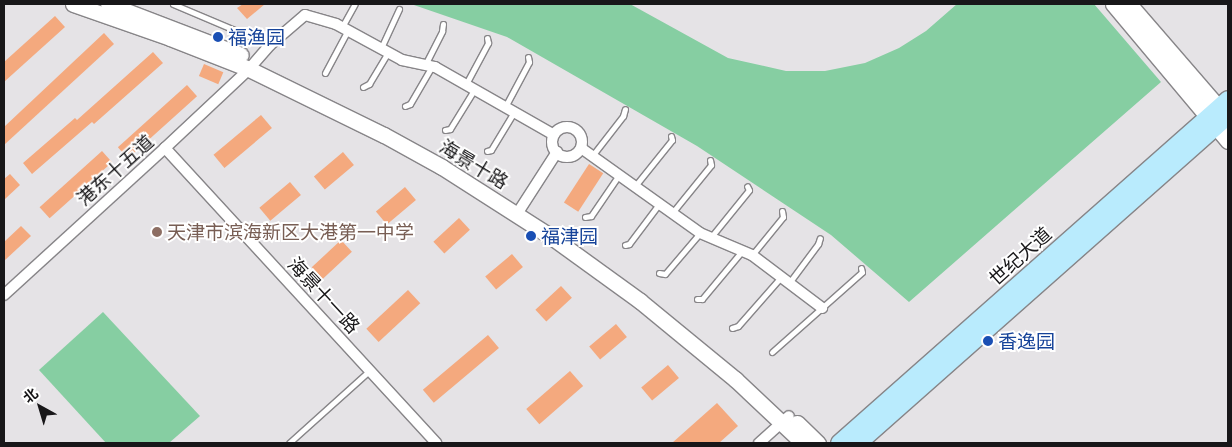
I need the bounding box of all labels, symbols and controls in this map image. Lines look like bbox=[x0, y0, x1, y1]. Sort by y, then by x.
place label: 福渔园 bbox=[228, 26, 285, 48]
marker: 福渔园 bbox=[212, 31, 224, 43]
street label: 港东十五道 bbox=[72, 130, 158, 210]
street label: 海景十路 bbox=[436, 135, 512, 193]
place label: 天津市滨海新区大港第一中学 bbox=[167, 221, 414, 243]
street label: 世纪大道 bbox=[984, 222, 1056, 290]
place label: 福津园 bbox=[541, 225, 598, 247]
marker: 天津市滨海新区大港第一中学 bbox=[151, 226, 163, 238]
marker: 福津园 bbox=[525, 230, 537, 242]
street label: 海景十一路 bbox=[283, 252, 365, 338]
place label: 香逸园 bbox=[998, 330, 1055, 352]
marker: 香逸园 bbox=[982, 335, 994, 347]
north arrow bbox=[15, 382, 65, 432]
text: 北 bbox=[19, 384, 41, 406]

